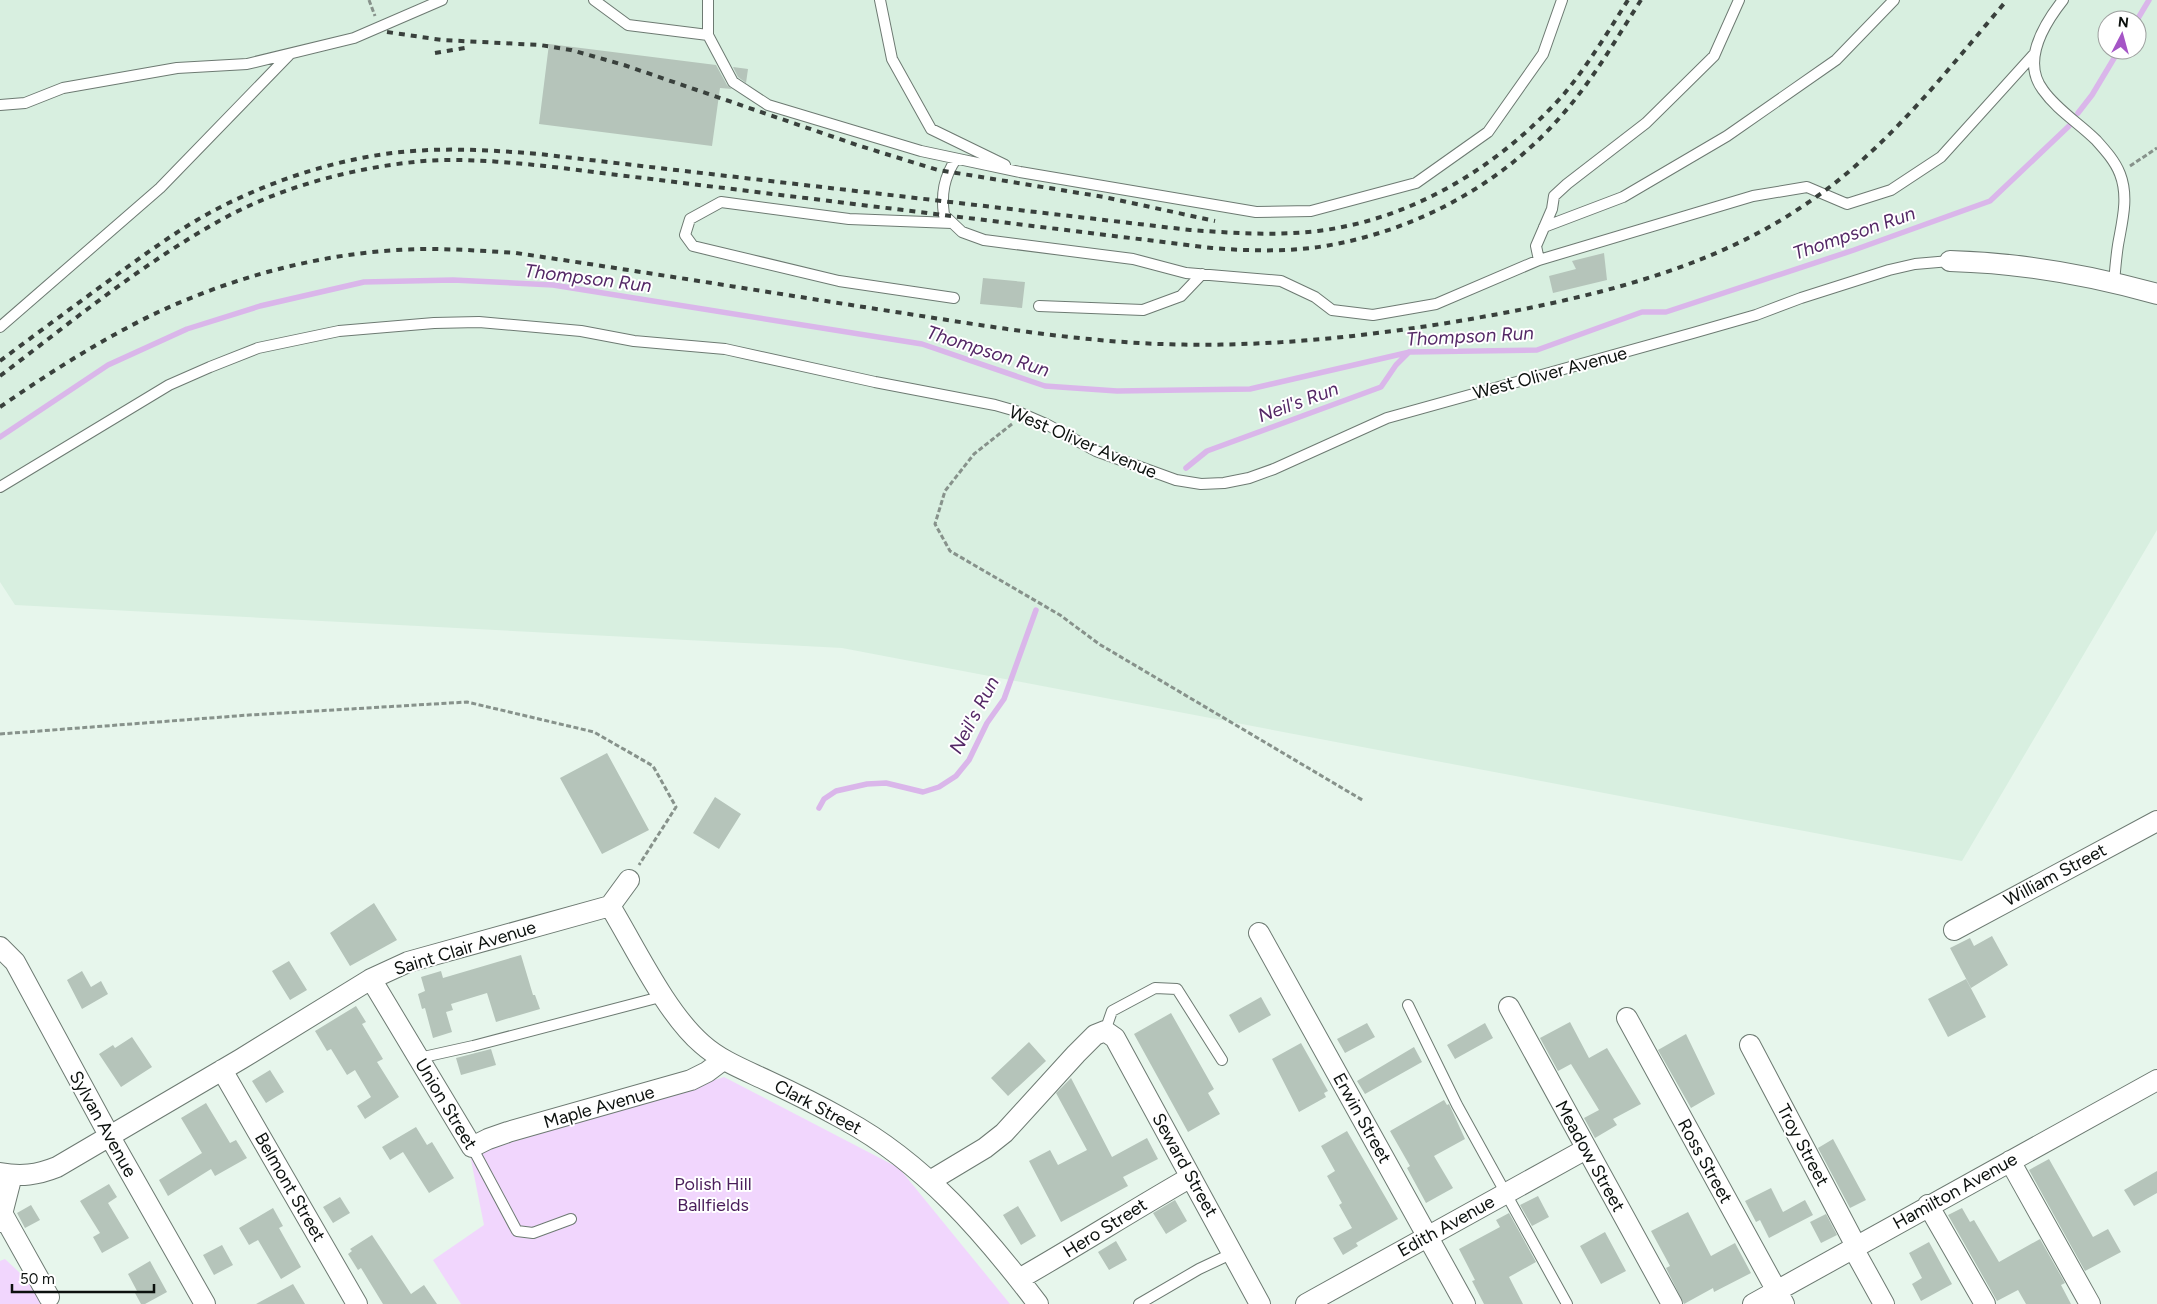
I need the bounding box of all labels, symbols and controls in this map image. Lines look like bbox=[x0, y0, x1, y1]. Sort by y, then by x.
north arrow bbox=[2097, 10, 2147, 60]
text: N bbox=[2117, 14, 2130, 32]
water label: Thompson Run bbox=[1790, 201, 1919, 265]
water label: Thompson Run bbox=[523, 259, 653, 297]
water label: Thompson Run bbox=[924, 320, 1053, 382]
water label: Thompson Run bbox=[1406, 321, 1535, 351]
street label: West Oliver Avenue bbox=[1471, 342, 1630, 404]
water label: Neil's Run bbox=[1254, 377, 1342, 427]
street label: West Oliver Avenue bbox=[1006, 401, 1160, 483]
water label: Neil's Run bbox=[944, 672, 1004, 758]
street label: William Street bbox=[2000, 839, 2110, 911]
street label: Saint Clair Avenue bbox=[391, 916, 539, 980]
street label: Union Street bbox=[410, 1054, 482, 1154]
street label: Sylvan Avenue bbox=[65, 1067, 141, 1181]
street label: Erwin Street bbox=[1328, 1069, 1396, 1167]
street label: Clark Street bbox=[771, 1075, 866, 1139]
street label: Maple Avenue bbox=[541, 1081, 657, 1133]
street label: Meadow Street bbox=[1550, 1096, 1630, 1216]
street label: Troy Street bbox=[1772, 1100, 1834, 1190]
street label: Seward Street bbox=[1147, 1109, 1223, 1221]
street label: Ross Street bbox=[1673, 1115, 1737, 1207]
street label: Belmont Street bbox=[250, 1129, 330, 1246]
street label: Hamilton Avenue bbox=[1889, 1148, 2021, 1234]
park label: Polish Hill Ballfields bbox=[674, 1173, 752, 1216]
street label: Edith Avenue bbox=[1394, 1190, 1499, 1262]
street label: Hero Street bbox=[1059, 1193, 1151, 1262]
scale bar bbox=[12, 1262, 155, 1294]
text: 50 m bbox=[20, 1270, 55, 1288]

